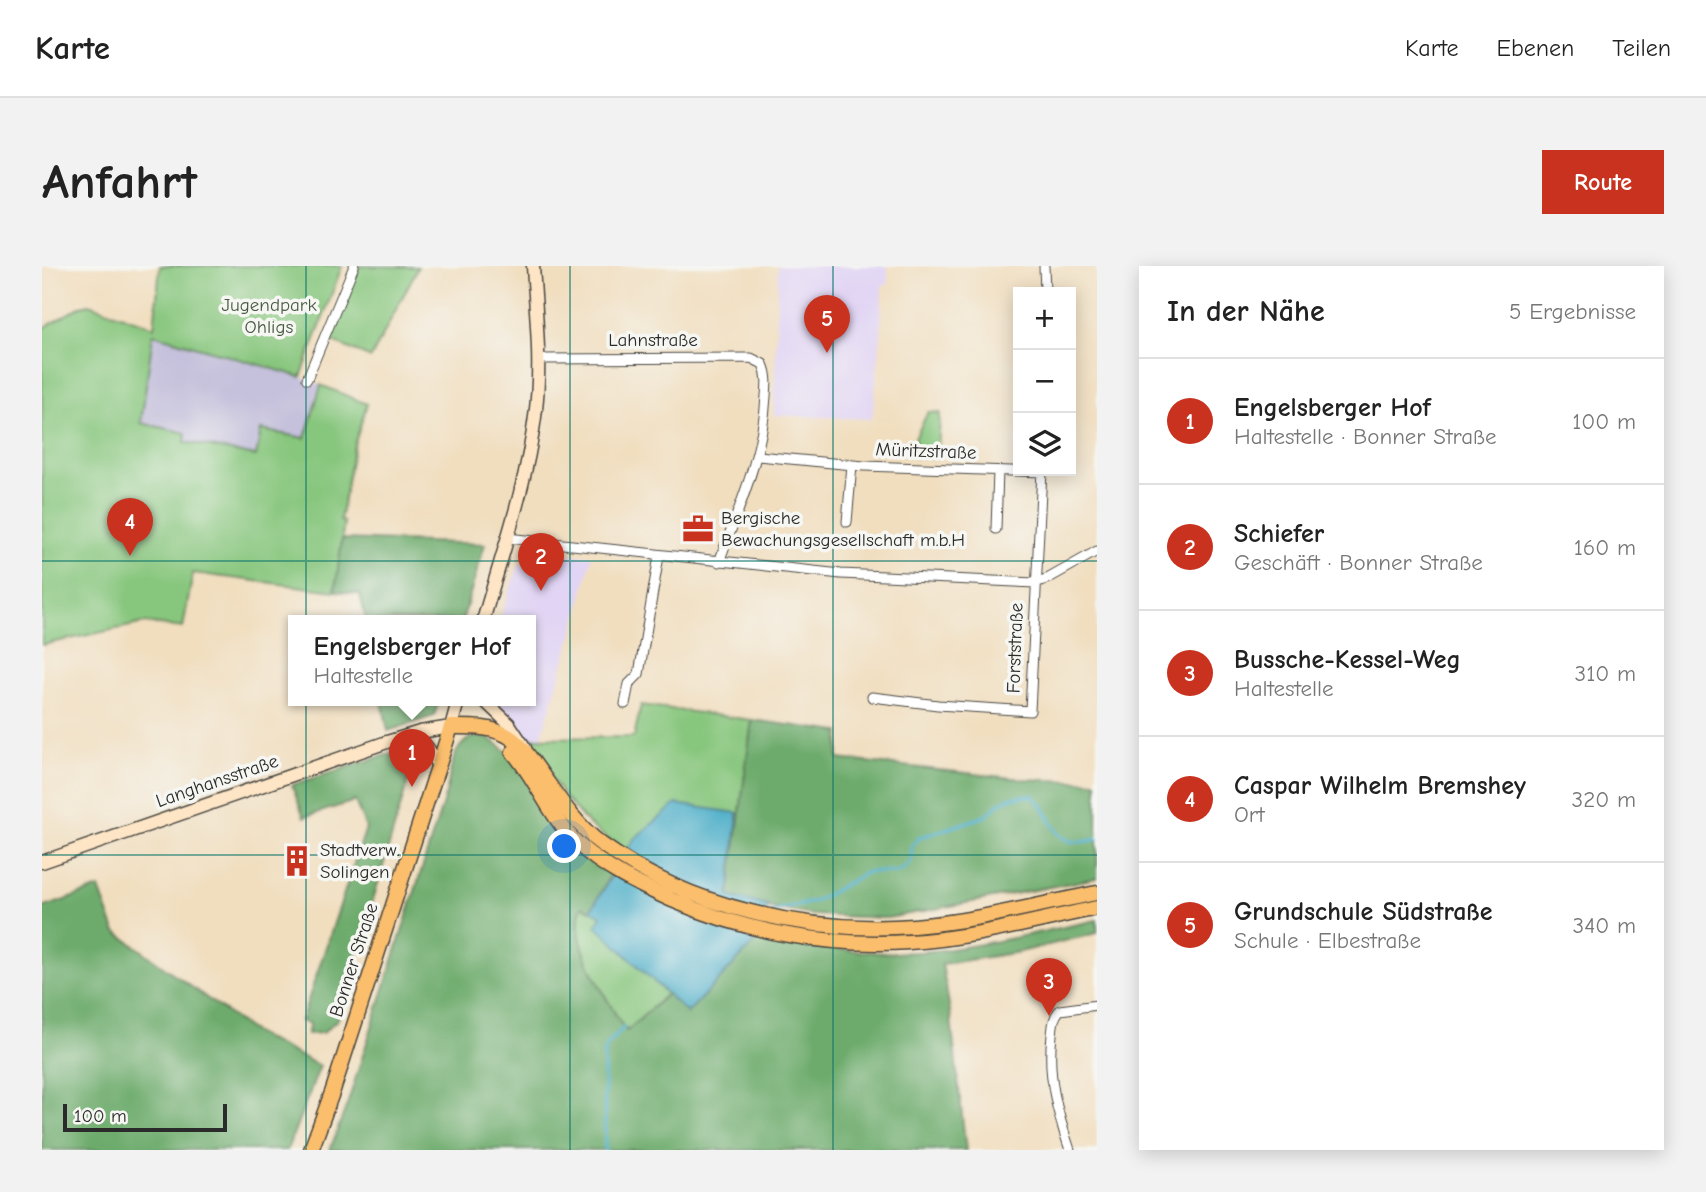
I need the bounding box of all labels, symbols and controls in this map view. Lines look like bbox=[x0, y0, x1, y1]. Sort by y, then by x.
text: Karte bbox=[35, 29, 110, 67]
text: Karte bbox=[1405, 34, 1458, 62]
text: Ebenen bbox=[1496, 34, 1574, 62]
text: Teilen bbox=[1612, 34, 1671, 62]
button: Route bbox=[1542, 150, 1664, 214]
text: Anfahrt bbox=[42, 154, 197, 210]
map controls bbox=[1013, 287, 1076, 476]
button: + bbox=[1013, 287, 1076, 350]
park label: Jugendpark Ohligs bbox=[221, 294, 317, 338]
text: In der Nähe bbox=[1167, 294, 1325, 329]
pin: 5 bbox=[804, 295, 850, 353]
text: 5 Ergebnisse bbox=[1509, 298, 1636, 325]
street label: Lahnstraße bbox=[608, 329, 698, 351]
button: − bbox=[1013, 350, 1076, 413]
text: Engelsberger Hof bbox=[1234, 393, 1431, 423]
text: 1 bbox=[1185, 408, 1195, 435]
text: 100 m bbox=[1572, 408, 1636, 435]
button: layers bbox=[1013, 413, 1076, 476]
text: Haltestelle · Bonner Straße bbox=[1234, 423, 1497, 450]
street label: Müritzstraße bbox=[875, 438, 977, 464]
pin: 4 bbox=[107, 498, 153, 556]
place label: Bergische Bewachungsgesellschaft m.b.H bbox=[721, 507, 965, 551]
office icon: Bergische Bewachungsgesellschaft m.b.H bbox=[681, 512, 715, 546]
text: Schiefer bbox=[1234, 519, 1324, 549]
pin: 2 bbox=[518, 533, 564, 591]
text: 2 bbox=[1184, 534, 1196, 561]
text: 160 m bbox=[1574, 534, 1636, 561]
text: Geschäft · Bonner Straße bbox=[1234, 549, 1483, 576]
street label: Forststraße bbox=[1002, 602, 1028, 694]
popup bbox=[288, 615, 536, 706]
text: Engelsberger Hof bbox=[314, 632, 510, 662]
text: Bussche-Kessel-Weg bbox=[1234, 645, 1461, 675]
text: 3 bbox=[1184, 660, 1196, 687]
text: 310 m bbox=[1575, 660, 1636, 687]
text: Haltestelle bbox=[314, 662, 413, 689]
text: Haltestelle bbox=[1234, 675, 1334, 702]
pin: 1 bbox=[389, 729, 435, 787]
street label: Langhansstraße bbox=[153, 750, 281, 812]
text: Caspar Wilhelm Bremshey bbox=[1234, 771, 1526, 801]
text: 4 bbox=[1185, 786, 1195, 813]
text: 320 m bbox=[1572, 786, 1636, 813]
text: Ort bbox=[1234, 801, 1265, 828]
your location bbox=[547, 829, 581, 863]
place label: Stadtverw. Solingen bbox=[320, 839, 400, 883]
building icon: Stadtverw. Solingen bbox=[280, 844, 314, 878]
text: Grundschule Südstraße bbox=[1234, 897, 1493, 927]
street label: Bonner Straße bbox=[325, 900, 383, 1020]
text: 5 bbox=[1184, 912, 1196, 939]
text: 340 m bbox=[1573, 912, 1636, 939]
text: Schule · Elbestraße bbox=[1234, 927, 1421, 954]
pin: 3 bbox=[1026, 958, 1072, 1016]
scale bar bbox=[63, 1101, 228, 1133]
text: 100 m bbox=[74, 1105, 127, 1127]

